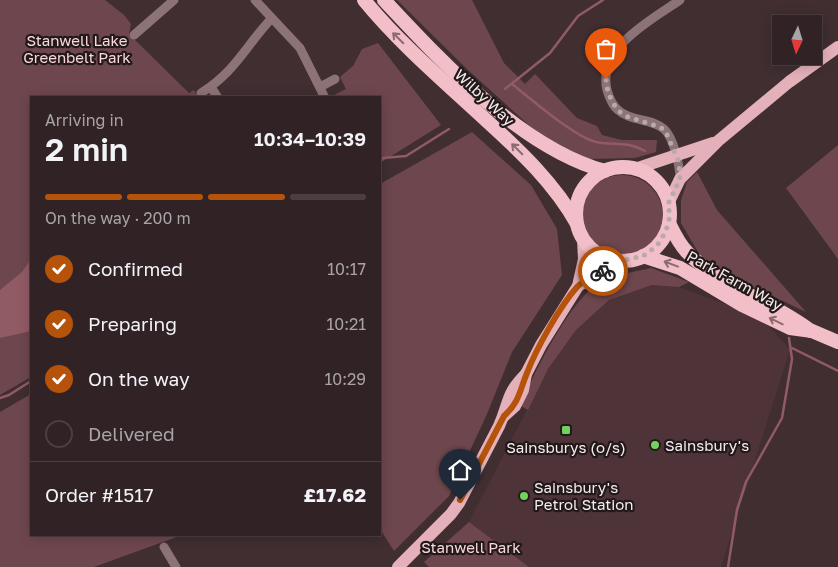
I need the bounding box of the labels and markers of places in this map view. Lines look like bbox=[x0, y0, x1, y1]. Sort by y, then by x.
pin bbox=[585, 28, 627, 79]
marker: Sainsburys (o/s) bbox=[560, 424, 572, 436]
place label: Sainsbury's bbox=[665, 436, 749, 454]
place label: Sainsburys (o/s) bbox=[506, 438, 626, 456]
marker: Sainsbury's bbox=[649, 439, 661, 451]
pin bbox=[439, 449, 481, 500]
place label: Sainsbury's Petrol Station bbox=[534, 478, 634, 513]
marker: Sainsbury's Petrol Station bbox=[518, 490, 530, 502]

